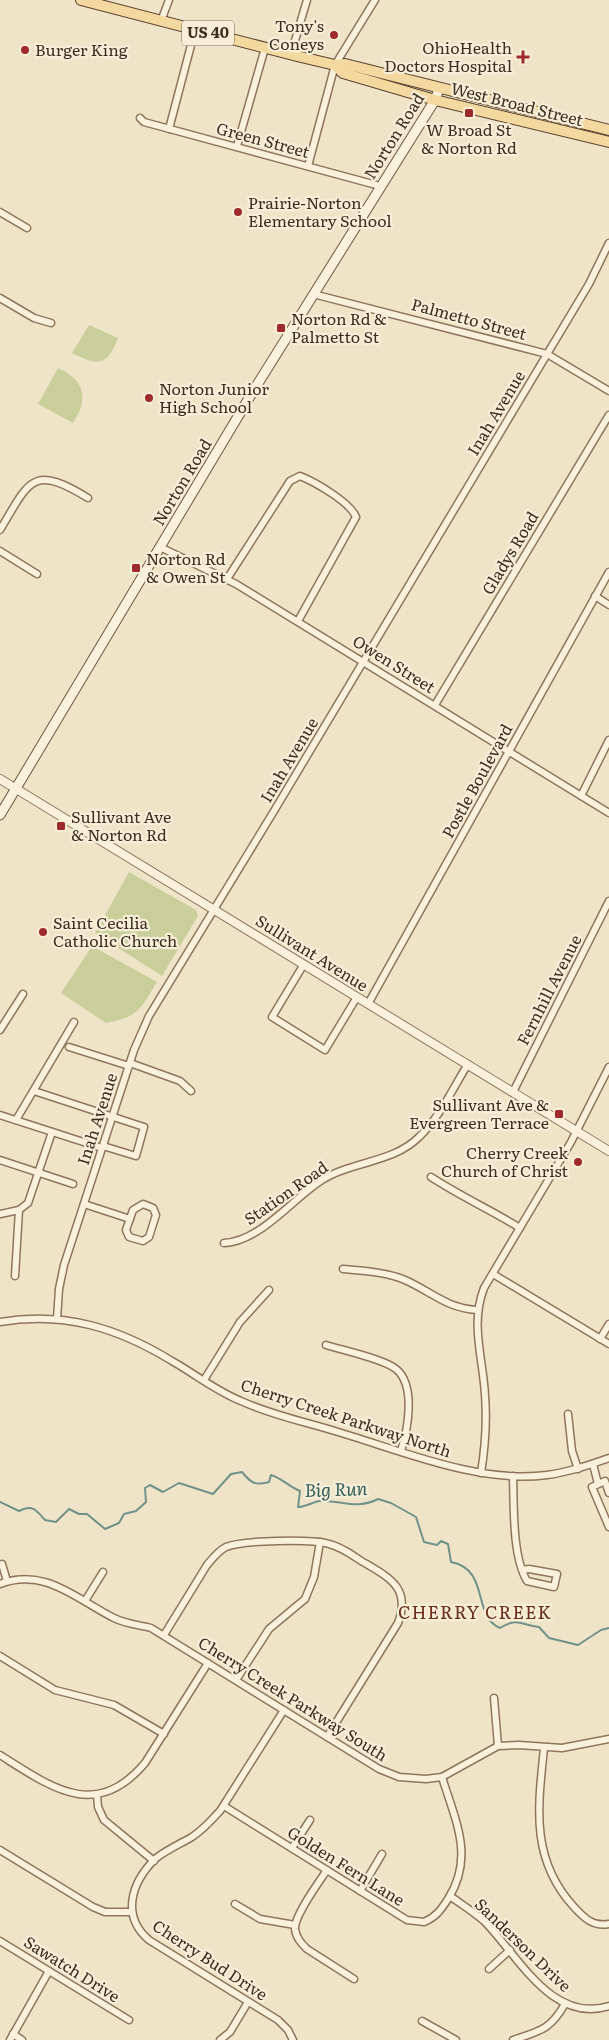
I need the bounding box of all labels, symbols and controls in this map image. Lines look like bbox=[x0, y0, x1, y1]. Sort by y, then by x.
place label: Tony's Coneys bbox=[269, 13, 324, 55]
road number: US 40 bbox=[182, 20, 234, 46]
marker: Tony's Coneys bbox=[328, 29, 340, 41]
place label: OhioHealth Doctors Hospital bbox=[384, 35, 512, 77]
place label: Burger King bbox=[35, 37, 128, 61]
marker: Burger King bbox=[19, 44, 31, 56]
marker: OhioHealth Doctors Hospital bbox=[516, 50, 530, 64]
street label: West Broad Street bbox=[449, 75, 586, 131]
street label: Norton Road bbox=[357, 88, 429, 183]
marker: W Broad St & Norton Rd bbox=[463, 107, 475, 119]
street label: Green Street bbox=[214, 115, 313, 163]
place label: W Broad St & Norton Rd bbox=[421, 117, 517, 159]
place label: Prairie-Norton Elementary School bbox=[248, 190, 392, 232]
marker: Prairie-Norton Elementary School bbox=[232, 206, 244, 218]
street label: Palmetto Street bbox=[409, 291, 530, 345]
place label: Norton Rd & Palmetto St bbox=[291, 306, 387, 348]
marker: Norton Rd & Palmetto St bbox=[275, 322, 287, 334]
street label: Inah Avenue bbox=[460, 365, 530, 460]
place label: Norton Junior High School bbox=[159, 376, 269, 418]
marker: Norton Junior High School bbox=[143, 392, 155, 404]
street label: Norton Road bbox=[146, 433, 217, 529]
street label: Gladys Road bbox=[475, 506, 544, 599]
place label: Norton Rd & Owen St bbox=[146, 546, 226, 588]
marker: Norton Rd & Owen St bbox=[130, 562, 142, 574]
street label: Owen Street bbox=[349, 628, 441, 698]
street label: Inah Avenue bbox=[253, 712, 323, 807]
street label: Postle Boulevard bbox=[435, 719, 518, 842]
place label: Sullivant Ave & Norton Rd bbox=[71, 804, 171, 846]
marker: Sullivant Ave & Norton Rd bbox=[55, 820, 67, 832]
street label: Sullivant Avenue bbox=[252, 908, 373, 996]
place label: Saint Cecilia Catholic Church bbox=[53, 910, 178, 952]
marker: Saint Cecilia Catholic Church bbox=[37, 926, 49, 938]
street label: Fernhill Avenue bbox=[510, 930, 586, 1049]
street label: Inah Avenue bbox=[70, 1069, 122, 1168]
place label: Sullivant Ave & Evergreen Terrace bbox=[409, 1092, 549, 1134]
marker: Sullivant Ave & Evergreen Terrace bbox=[553, 1108, 565, 1120]
place label: Cherry Creek Church of Christ bbox=[441, 1140, 569, 1182]
street label: Station Road bbox=[239, 1154, 332, 1230]
marker: Cherry Creek Church of Christ bbox=[572, 1156, 584, 1168]
street label: Cherry Creek Parkway North bbox=[238, 1372, 455, 1463]
water label: Big Run bbox=[304, 1474, 368, 1503]
district label: CHERRY CREEK bbox=[398, 1598, 552, 1625]
street label: Cherry Creek Parkway South bbox=[194, 1630, 393, 1767]
street label: Golden Fern Lane bbox=[283, 1819, 410, 1911]
street label: Sanderson Drive bbox=[470, 1892, 577, 1997]
street label: Cherry Bud Drive bbox=[148, 1913, 273, 2005]
street label: Sawatch Drive bbox=[20, 1929, 125, 2007]

